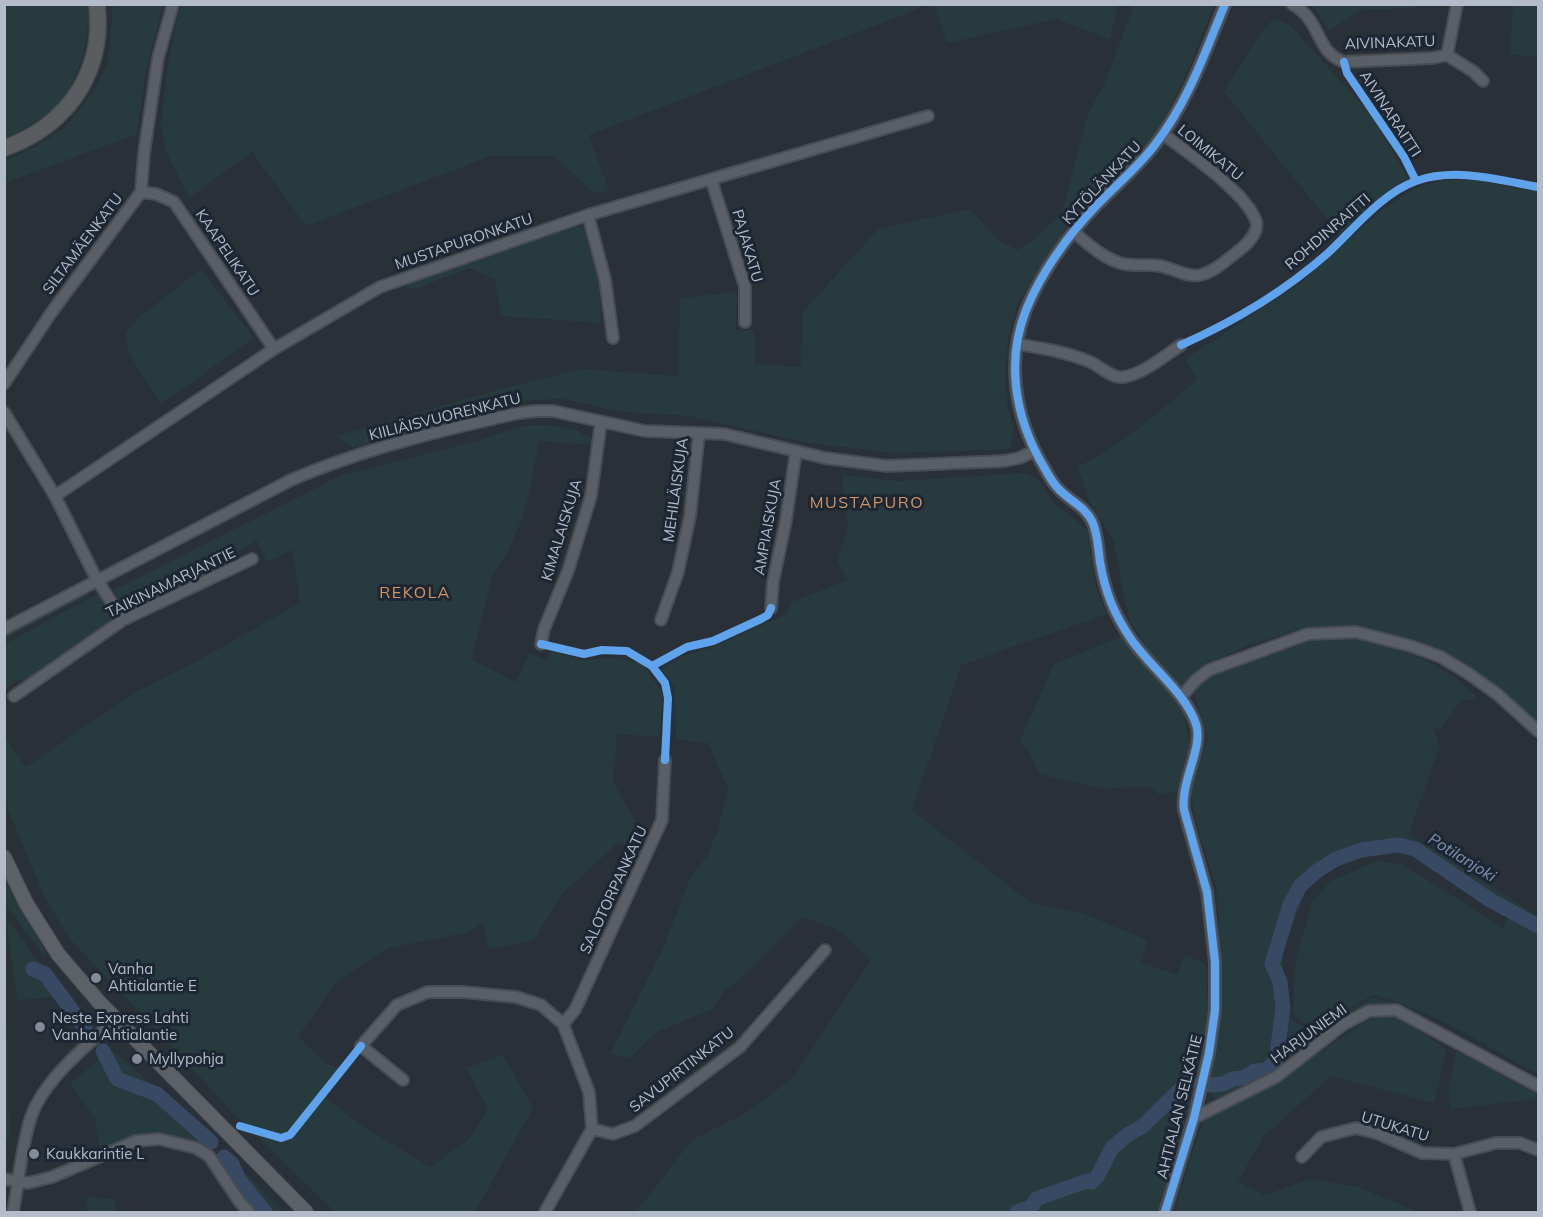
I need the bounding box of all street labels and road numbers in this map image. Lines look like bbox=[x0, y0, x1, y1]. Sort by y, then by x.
street label: AIVINAKATU bbox=[1344, 32, 1436, 54]
street label: AIVINARAITTI bbox=[1356, 68, 1424, 160]
street label: LOIMIKATU bbox=[1174, 121, 1246, 185]
street label: KYTÖLÄNKATU bbox=[1059, 138, 1145, 228]
street label: SILTAMÄENKATU bbox=[39, 190, 127, 298]
street label: ROHDINRAITTI bbox=[1282, 190, 1374, 274]
street label: KAAPELIKATU bbox=[191, 206, 263, 300]
street label: PAJAKATU bbox=[728, 207, 766, 285]
street label: MUSTAPURONKATU bbox=[393, 210, 535, 274]
street label: KIILIÄISVUORENKATU bbox=[367, 389, 523, 445]
street label: MEHILÄISKUJA bbox=[660, 437, 692, 543]
street label: KIMALAISKUJA bbox=[538, 477, 586, 583]
street label: AMPIAISKUJA bbox=[751, 477, 785, 577]
street label: TAIKINAMARJANTIE bbox=[103, 544, 239, 622]
street label: SALOTORPANKATU bbox=[576, 823, 652, 957]
street label: HARJUNIEMI bbox=[1268, 1000, 1350, 1068]
street label: SAVUPIRTINKATU bbox=[626, 1024, 738, 1116]
street label: AHTIALAN SELKÄTIE bbox=[1153, 1033, 1207, 1181]
street label: UTUKATU bbox=[1359, 1108, 1431, 1146]

